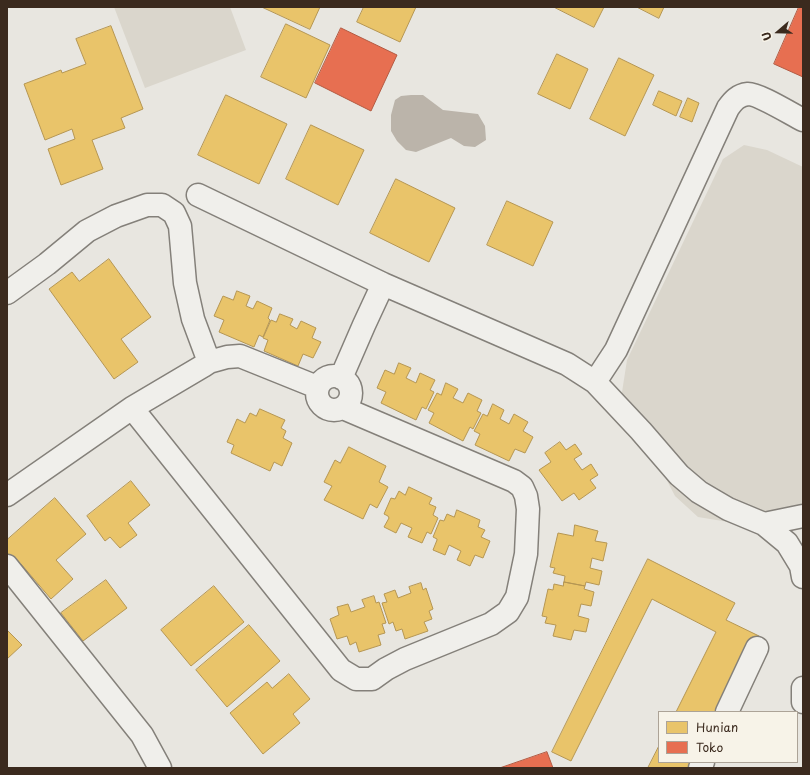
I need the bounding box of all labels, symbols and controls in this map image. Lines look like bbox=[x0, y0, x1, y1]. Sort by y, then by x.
north arrow bbox=[758, 12, 798, 52]
text: U bbox=[757, 29, 776, 43]
legend bbox=[658, 711, 798, 763]
text: Hunian bbox=[696, 718, 738, 736]
text: Toko bbox=[696, 738, 723, 756]

